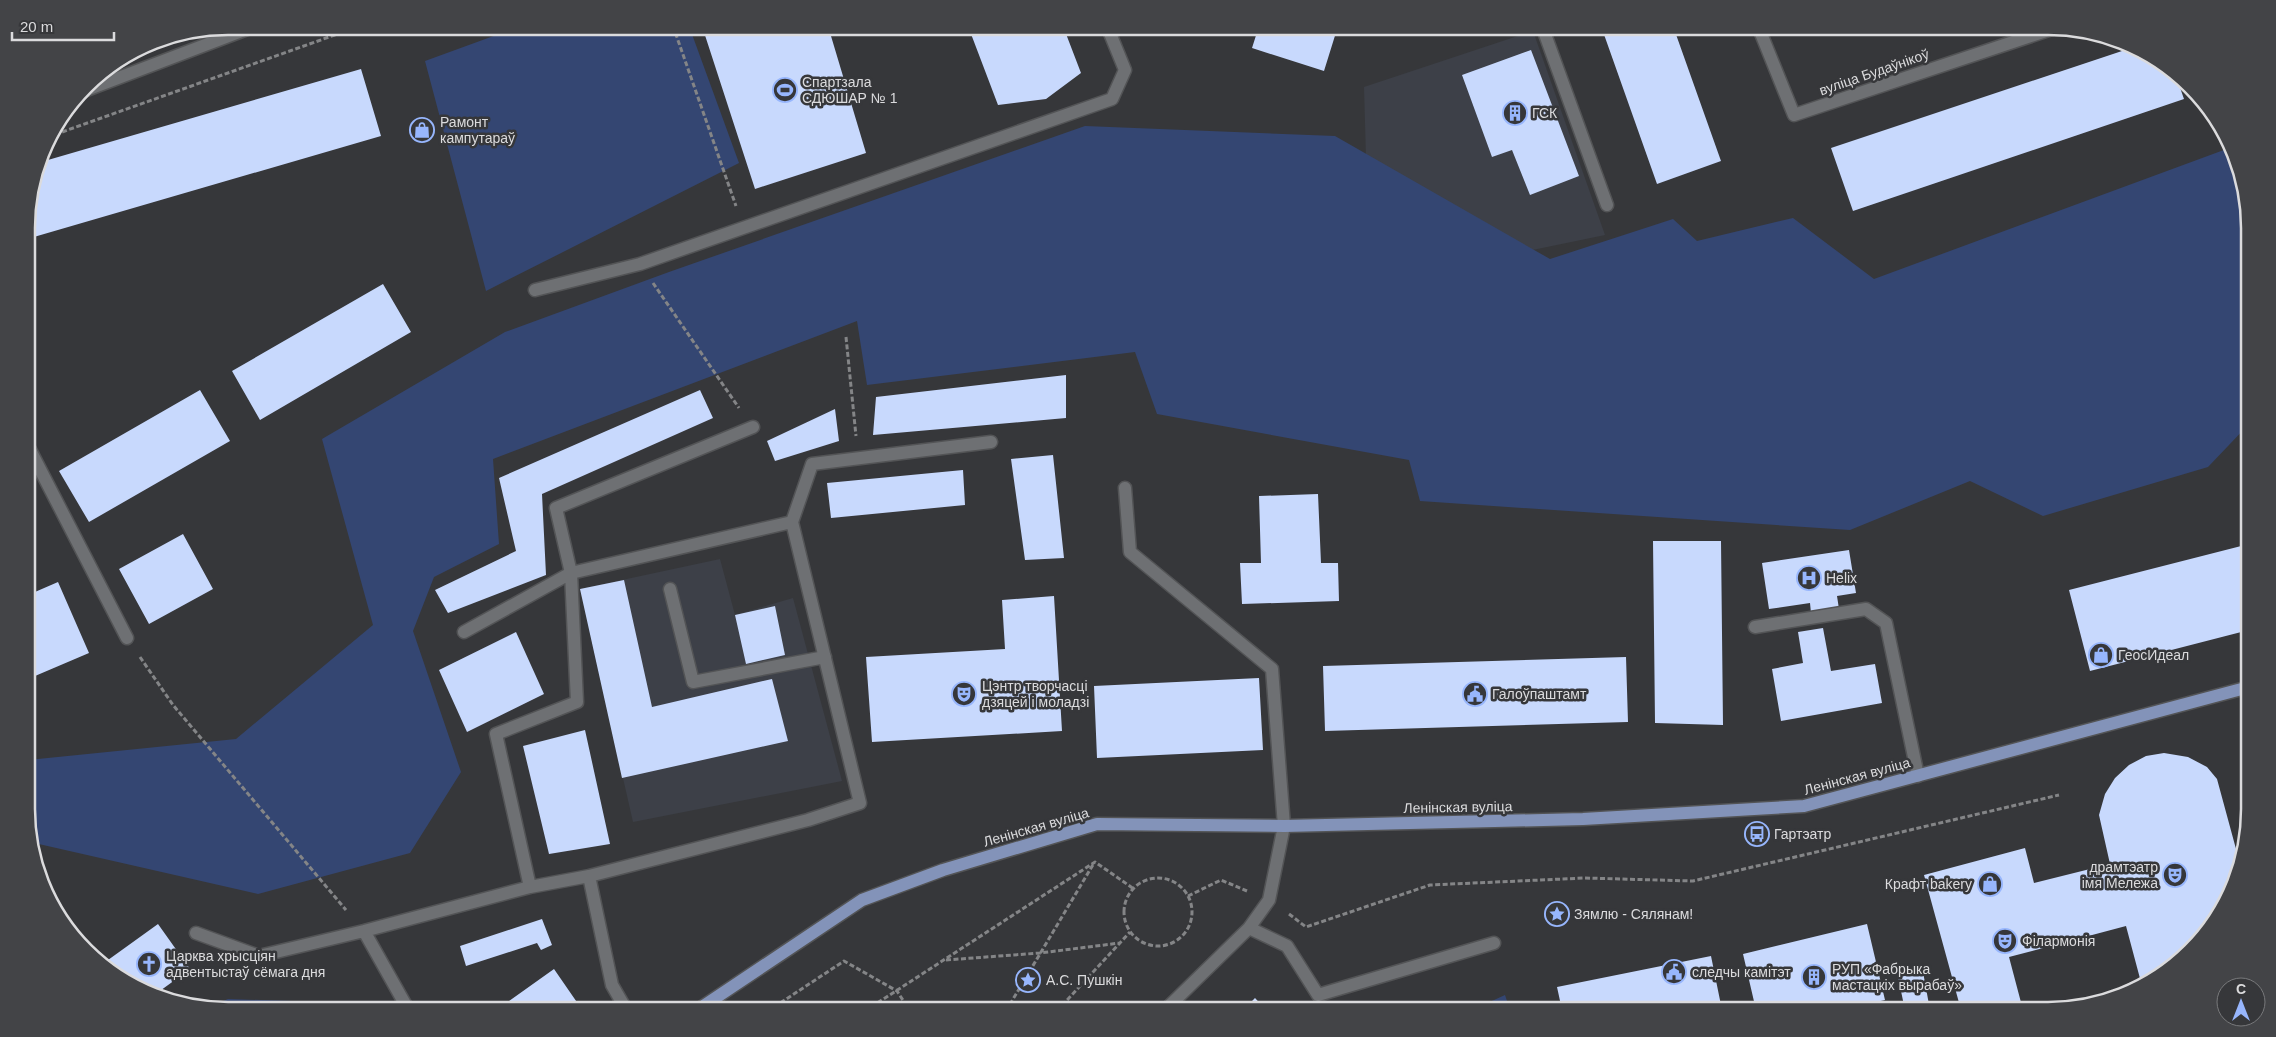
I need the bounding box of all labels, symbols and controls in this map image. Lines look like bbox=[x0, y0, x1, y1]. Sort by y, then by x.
scale bar bbox=[12, 10, 115, 42]
text: 20 m bbox=[20, 18, 53, 35]
street label: вуліца Будаўнікоў bbox=[1817, 46, 1931, 98]
place label: Спартзала СДЮШАР № 1 bbox=[802, 74, 898, 106]
sports icon: Спартзала СДЮШАР № 1 bbox=[772, 77, 798, 103]
building icon: ГСК bbox=[1502, 100, 1528, 126]
place label: ГСК bbox=[1532, 105, 1558, 121]
place label: Рамонт кампутараў bbox=[440, 114, 515, 146]
shop icon: Рамонт кампутараў bbox=[409, 117, 435, 143]
hospital icon: Helix bbox=[1796, 565, 1822, 591]
place label: Helix bbox=[1826, 570, 1857, 586]
shop icon: ГеосИдеал bbox=[2088, 642, 2114, 668]
place label: ГеосИдеал bbox=[2118, 647, 2189, 663]
place label: Цэнтр творчасці дзяцей і моладзі bbox=[982, 678, 1089, 710]
theatre icon: Цэнтр творчасці дзяцей і моладзі bbox=[951, 681, 977, 707]
public building icon: Галоўпаштамт bbox=[1462, 681, 1488, 707]
place label: Галоўпаштамт bbox=[1492, 686, 1587, 702]
street label: Ленінская вуліца bbox=[1802, 754, 1912, 798]
street label: Ленінская вуліца bbox=[1403, 798, 1513, 816]
street label: Ленінская вуліца bbox=[981, 804, 1091, 850]
bus stop icon: Гартэатр bbox=[1744, 821, 1770, 847]
place label: Гартэатр bbox=[1774, 826, 1832, 842]
place label: драмтэатр імя Мележа bbox=[2082, 859, 2158, 891]
theatre icon: драмтэатр імя Мележа bbox=[2162, 862, 2188, 888]
shop icon: Крафт bakery bbox=[1977, 871, 2003, 897]
place label: Крафт bakery bbox=[1885, 876, 1972, 892]
place icon: Зямлю - Сялянам! bbox=[1544, 901, 1570, 927]
place label: Зямлю - Сялянам! bbox=[1574, 906, 1693, 922]
theatre icon: Філармонія bbox=[1992, 928, 2018, 954]
place label: Філармонія bbox=[2022, 933, 2095, 949]
place label: Царква хрысціян адвентыстаў сёмага дня bbox=[166, 948, 325, 980]
church icon: Царква хрысціян адвентыстаў сёмага дня bbox=[136, 951, 162, 977]
public building icon: следчы камітэт bbox=[1661, 959, 1687, 985]
place label: РУП «Фабрыка мастацкіх вырабаў» bbox=[1832, 961, 1962, 993]
place label: следчы камітэт bbox=[1692, 964, 1791, 980]
building icon: РУП «Фабрыка мастацкіх вырабаў» bbox=[1801, 964, 1827, 990]
place icon: А.С. Пушкін bbox=[1015, 967, 1041, 993]
place label: А.С. Пушкін bbox=[1046, 972, 1122, 988]
north arrow bbox=[2216, 977, 2266, 1027]
text: С bbox=[2236, 981, 2246, 997]

